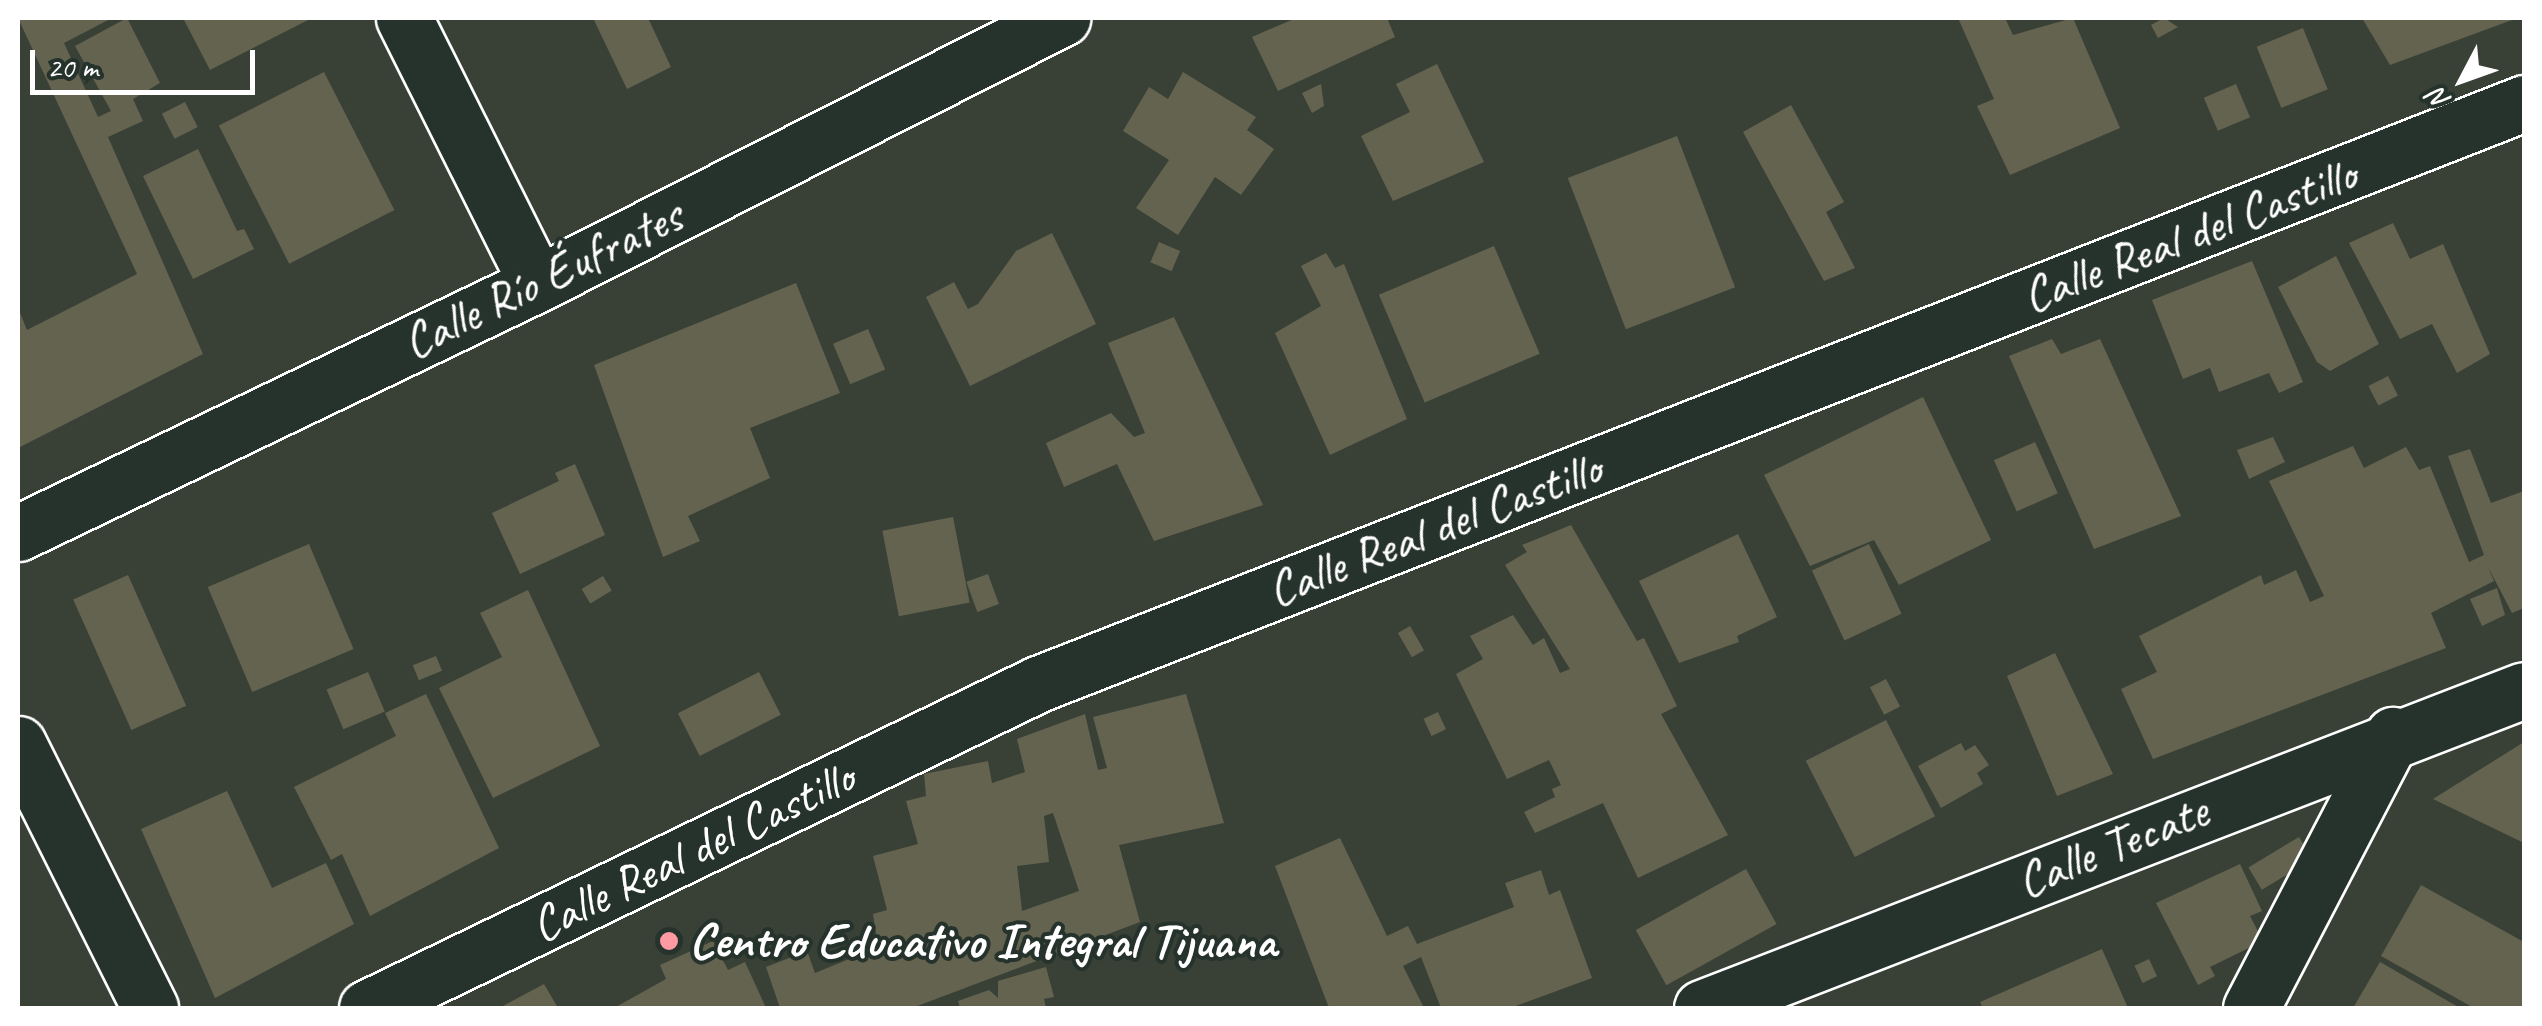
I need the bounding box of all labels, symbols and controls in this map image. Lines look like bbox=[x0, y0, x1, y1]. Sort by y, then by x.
scale bar bbox=[35, 30, 260, 92]
north arrow bbox=[2412, 30, 2512, 130]
text: 20 m bbox=[47, 48, 98, 86]
text: N bbox=[2420, 82, 2458, 118]
street label: Calle Real del Castillo bbox=[2013, 144, 2365, 326]
street label: Calle Río Éufrates bbox=[392, 185, 692, 373]
street label: Calle Real del Castillo bbox=[1258, 438, 1610, 620]
street label: Calle Real del Castillo bbox=[520, 747, 864, 955]
street label: Calle Tecate bbox=[2010, 781, 2214, 911]
place label: Centro Educativo Integral Tijuana bbox=[689, 911, 1276, 971]
marker: Centro Educativo Integral Tijuana bbox=[658, 930, 680, 952]

